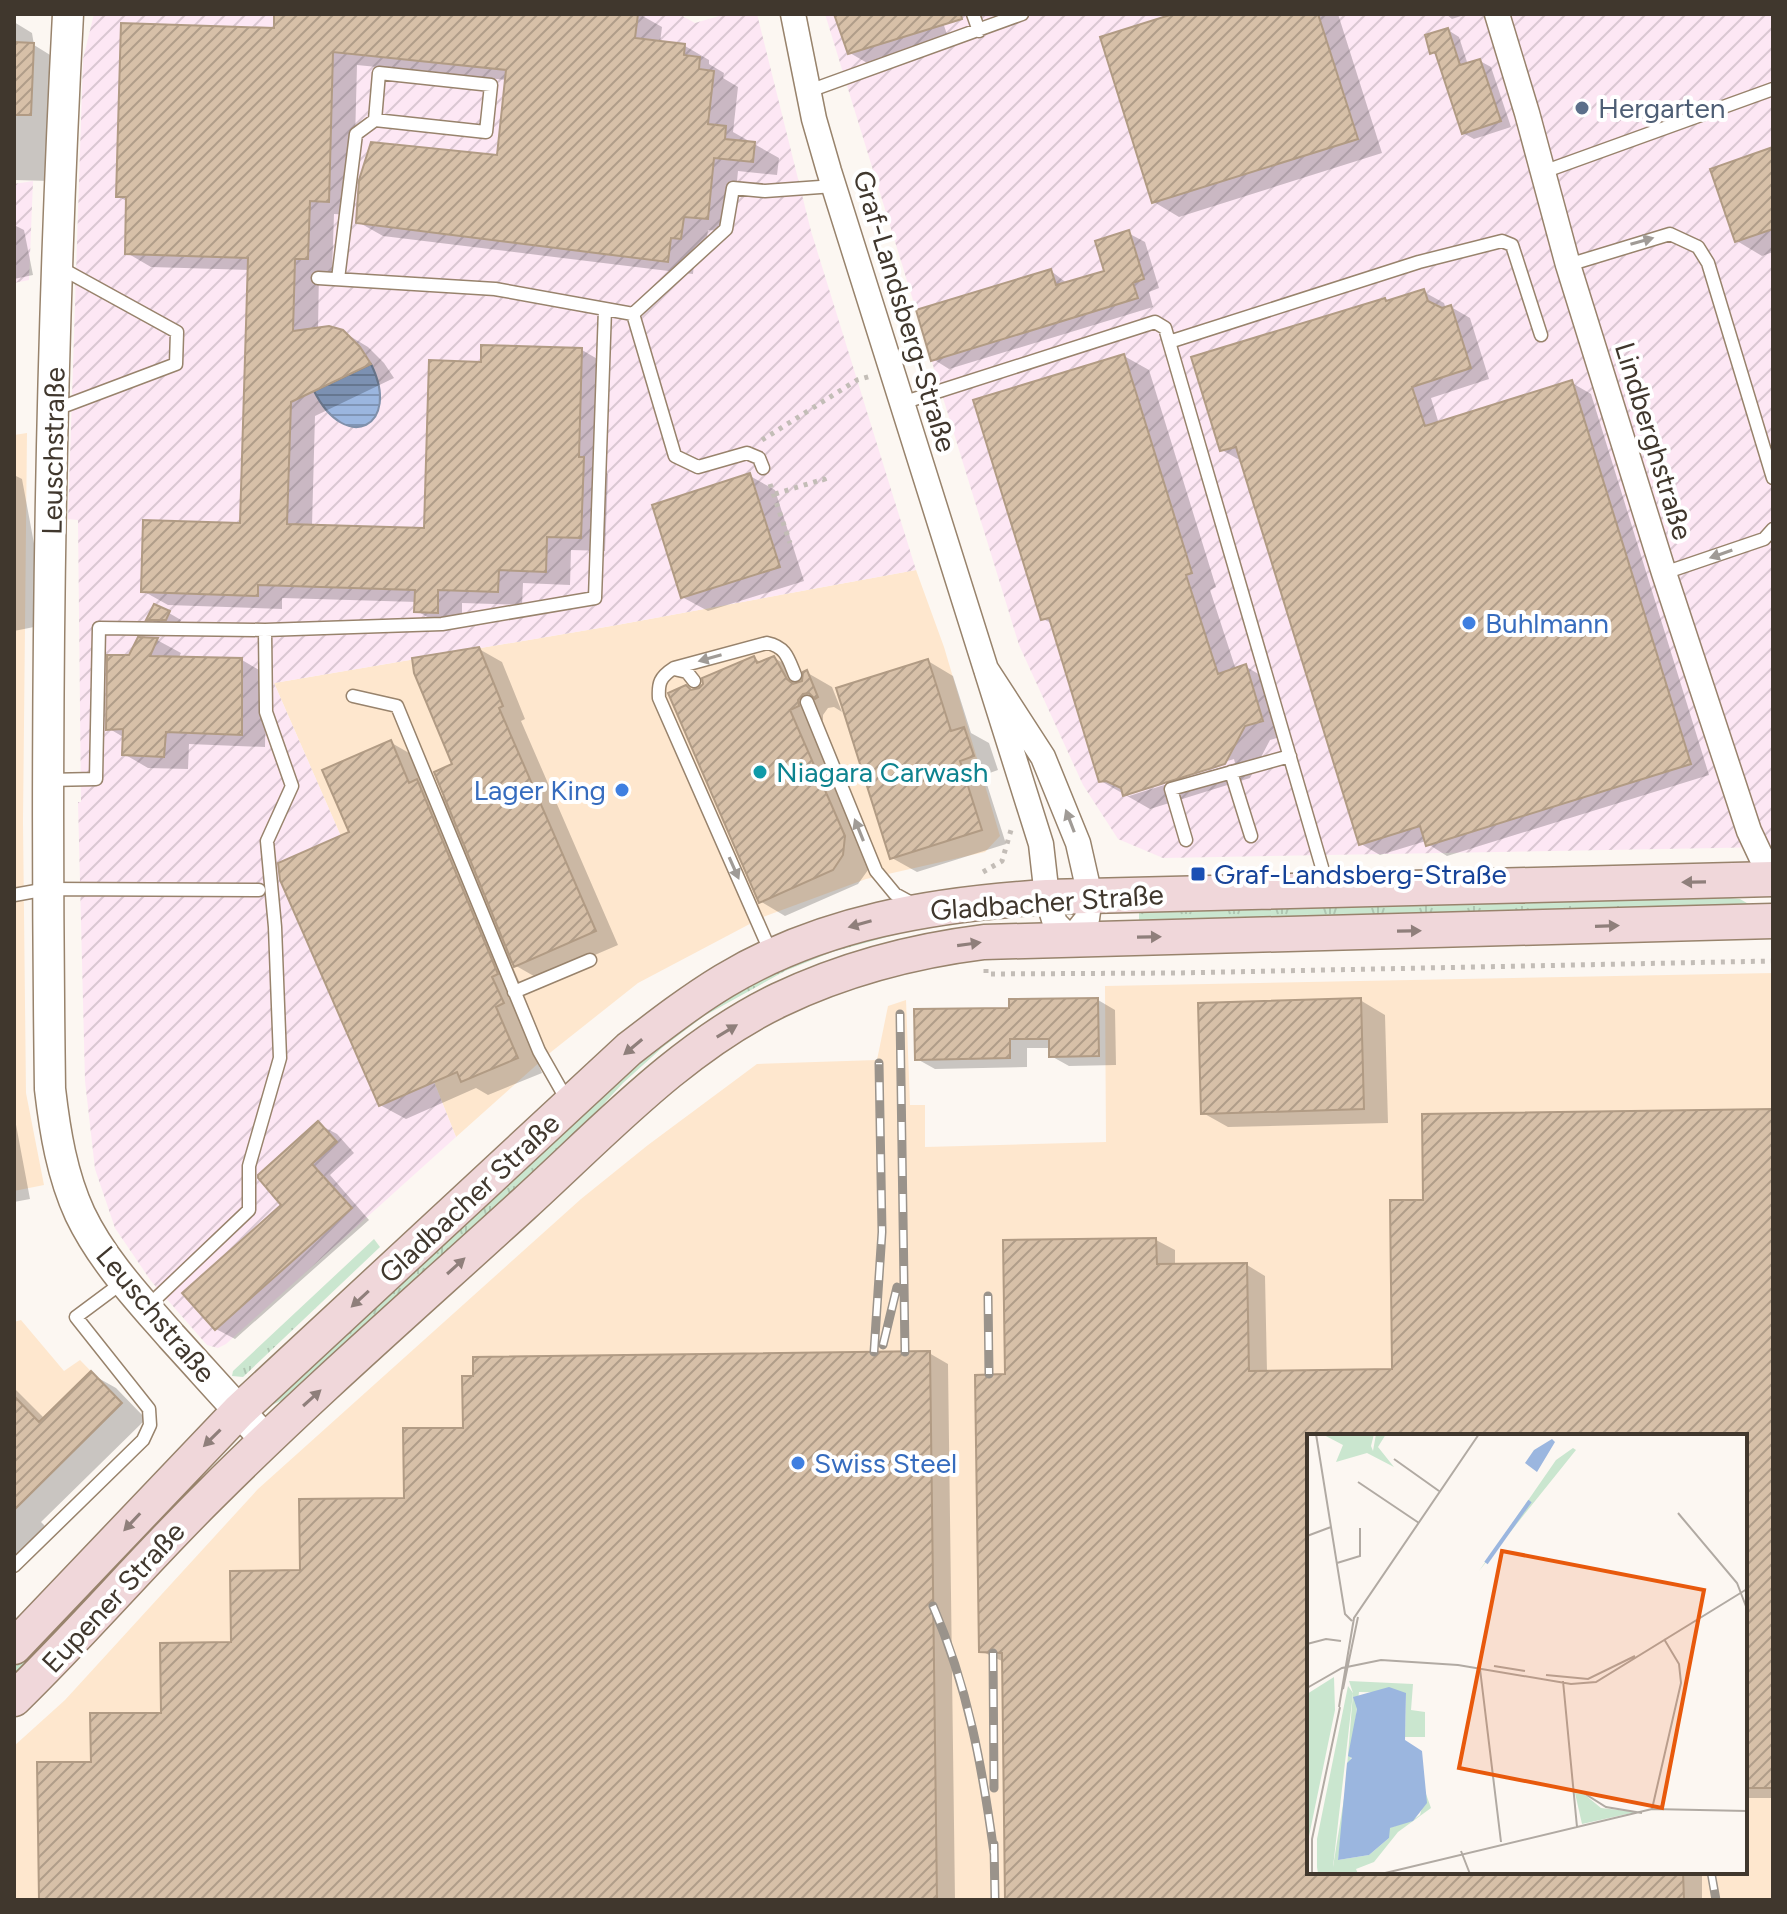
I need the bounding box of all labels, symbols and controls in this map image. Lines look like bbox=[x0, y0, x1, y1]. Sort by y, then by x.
place label: Hergarten bbox=[1598, 91, 1725, 125]
marker: Hergarten bbox=[1573, 99, 1591, 117]
street label: Graf-Landsberg-Straße bbox=[846, 166, 964, 456]
one-way arrow bbox=[1630, 235, 1655, 247]
street label: Lindberghstraße bbox=[1608, 338, 1700, 544]
street label: Leuschstraße bbox=[35, 367, 71, 535]
one-way arrow bbox=[1708, 549, 1732, 561]
place label: Buhlmann bbox=[1485, 606, 1609, 640]
marker: Buhlmann bbox=[1460, 614, 1478, 632]
one-way arrow bbox=[697, 652, 721, 665]
place label: Niagara Carwash bbox=[776, 755, 988, 789]
marker: Niagara Carwash bbox=[751, 763, 769, 781]
place label: Lager King bbox=[473, 773, 606, 807]
marker: Lager King bbox=[613, 781, 631, 799]
one-way arrow bbox=[1063, 809, 1076, 833]
one-way arrow bbox=[853, 818, 866, 842]
one-way arrow bbox=[727, 856, 741, 880]
place label: Graf-Landsberg-Straße bbox=[1214, 857, 1507, 891]
marker: Graf-Landsberg-Straße bbox=[1189, 865, 1207, 883]
one-way arrow bbox=[1681, 875, 1706, 888]
street label: Gladbacher Straße bbox=[929, 877, 1165, 927]
one-way arrow bbox=[847, 918, 871, 931]
one-way arrow bbox=[1595, 920, 1620, 933]
one-way arrow bbox=[1397, 925, 1422, 937]
one-way arrow bbox=[1137, 931, 1162, 943]
one-way arrow bbox=[957, 937, 982, 950]
one-way arrow bbox=[716, 1024, 738, 1038]
one-way arrow bbox=[623, 1038, 643, 1055]
street label: Gladbacher Straße bbox=[372, 1106, 566, 1290]
street label: Leuschstraße bbox=[89, 1239, 223, 1389]
one-way arrow bbox=[446, 1258, 466, 1275]
one-way arrow bbox=[350, 1290, 369, 1308]
one-way arrow bbox=[302, 1390, 321, 1408]
one-way arrow bbox=[203, 1428, 222, 1447]
inset map bbox=[1307, 1434, 1747, 1874]
place label: Swiss Steel bbox=[814, 1446, 957, 1480]
marker: Swiss Steel bbox=[789, 1454, 807, 1472]
one-way arrow bbox=[123, 1512, 141, 1531]
street label: Eupener Straße bbox=[34, 1514, 192, 1680]

